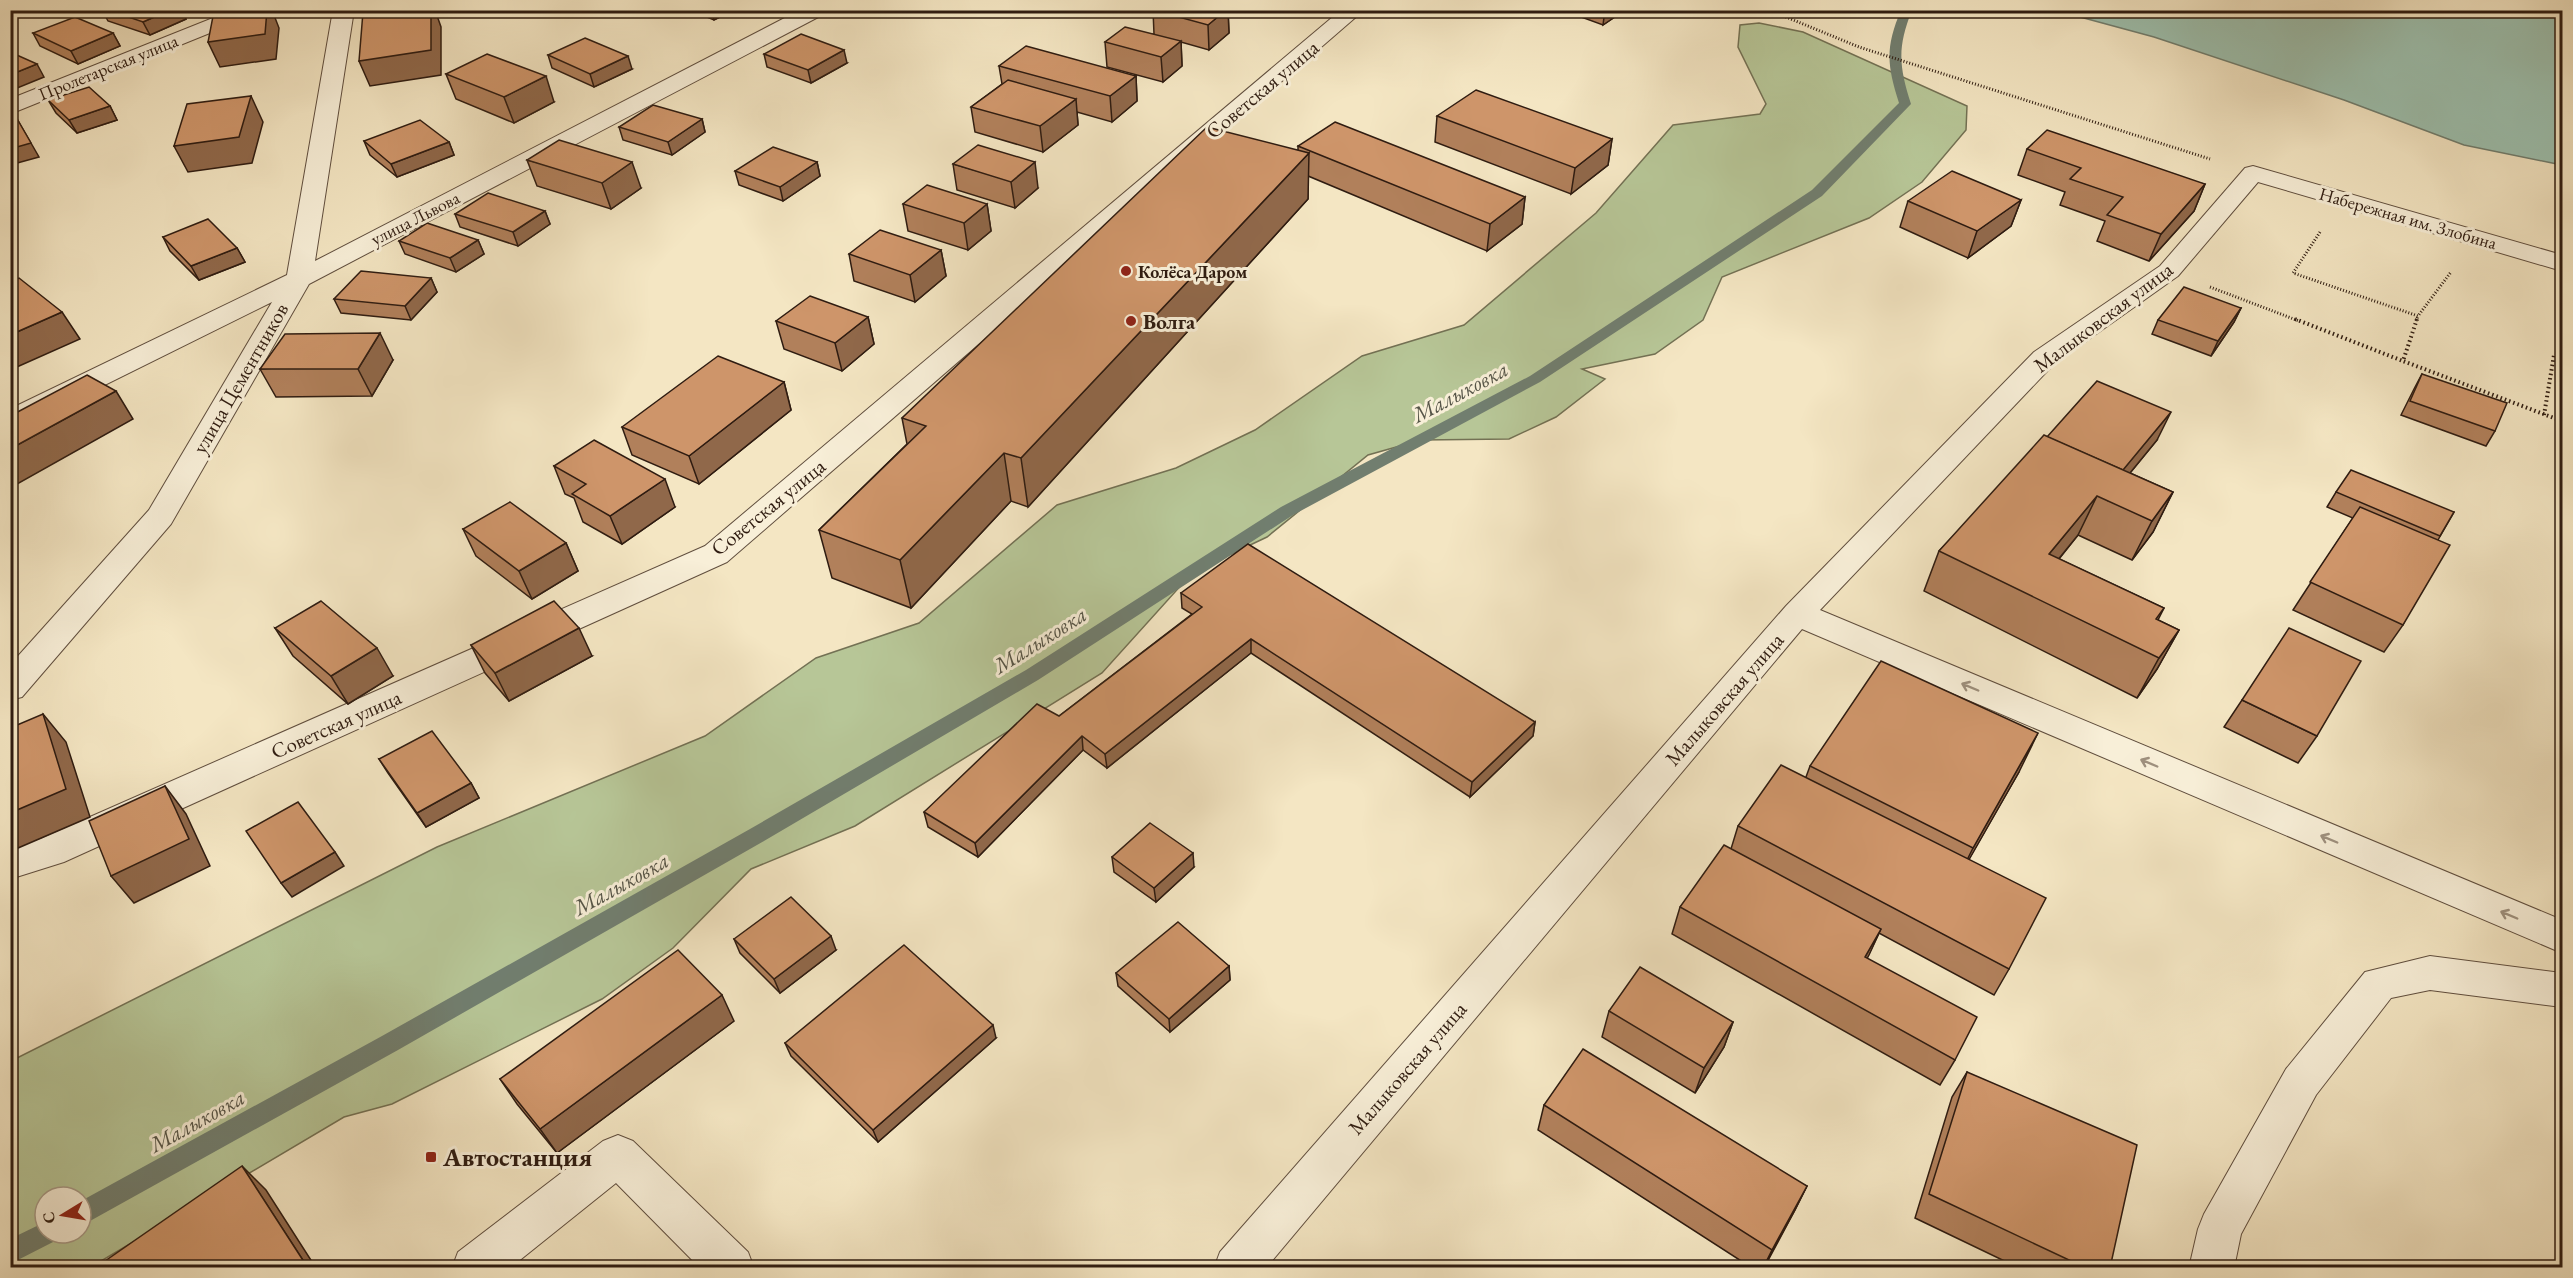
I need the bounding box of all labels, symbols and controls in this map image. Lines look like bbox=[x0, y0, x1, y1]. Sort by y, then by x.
street label: Пролетарская улица bbox=[35, 28, 182, 105]
street label: Советская улица bbox=[1200, 33, 1325, 144]
street label: Набережная им. Злобина bbox=[2317, 182, 2500, 255]
street label: улица Львова bbox=[367, 185, 464, 250]
street label: Малыковская улица bbox=[2028, 255, 2179, 378]
place label: Колёса Даром bbox=[1138, 260, 1247, 283]
marker: Колёса Даром bbox=[1119, 264, 1133, 278]
street label: улица Цементников bbox=[186, 298, 294, 458]
place label: Волга bbox=[1143, 308, 1196, 335]
marker: Волга bbox=[1124, 314, 1138, 328]
water label: Малыковка bbox=[1405, 355, 1513, 430]
street label: Советская улица bbox=[705, 452, 831, 562]
water label: Малыковка bbox=[986, 600, 1092, 681]
street label: Малыковская улица bbox=[1659, 626, 1790, 771]
one-way arrow bbox=[1961, 681, 1980, 692]
street label: Советская улица bbox=[267, 683, 406, 765]
one-way arrow bbox=[2141, 757, 2159, 768]
one-way arrow bbox=[2320, 833, 2339, 844]
water label: Малыковка bbox=[566, 846, 674, 923]
one-way arrow bbox=[2500, 909, 2518, 920]
street label: Малыковская улица bbox=[1342, 995, 1473, 1140]
water label: Малыковка bbox=[142, 1083, 250, 1160]
place label: Автостанция bbox=[442, 1140, 592, 1174]
marker: Автостанция bbox=[424, 1150, 438, 1164]
north arrow bbox=[33, 1185, 93, 1245]
text: С bbox=[37, 1210, 60, 1225]

